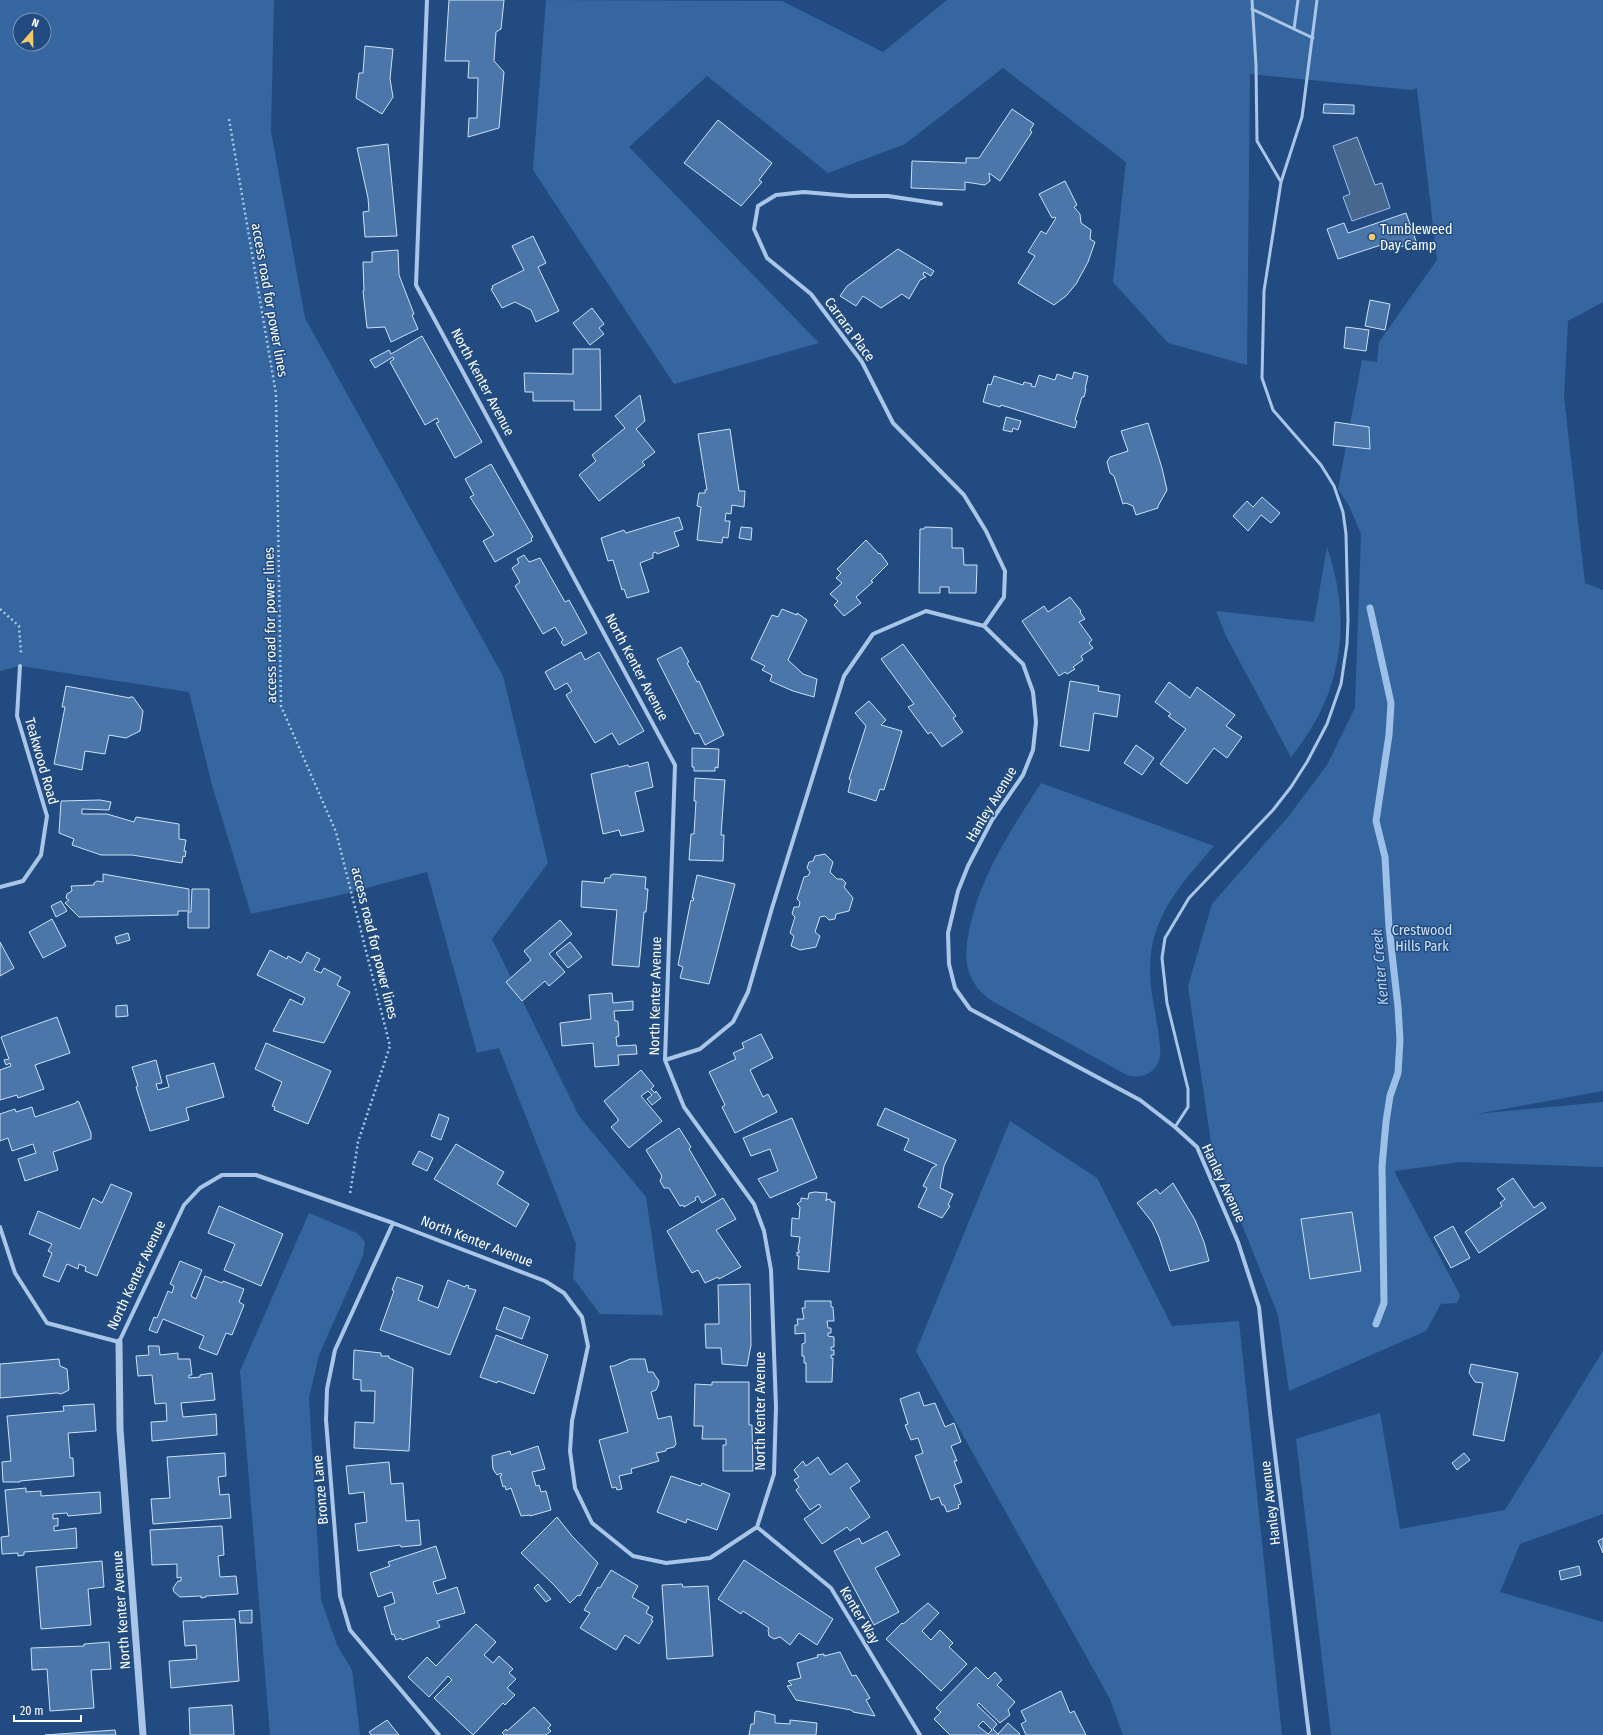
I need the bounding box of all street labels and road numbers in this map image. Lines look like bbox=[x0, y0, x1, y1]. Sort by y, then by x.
street label: access road for power lines bbox=[248, 222, 291, 378]
street label: Carrara Place bbox=[821, 294, 879, 365]
street label: North Kenter Avenue bbox=[447, 326, 518, 439]
street label: access road for power lines bbox=[261, 547, 280, 703]
street label: North Kenter Avenue bbox=[601, 611, 672, 724]
street label: Teakwood Road bbox=[21, 716, 62, 807]
street label: Hanley Avenue bbox=[962, 763, 1021, 845]
street label: access road for power lines bbox=[347, 865, 402, 1021]
street label: North Kenter Avenue bbox=[646, 936, 665, 1056]
street label: Hanley Avenue bbox=[1198, 1141, 1249, 1225]
street label: North Kenter Avenue bbox=[418, 1212, 536, 1271]
street label: North Kenter Avenue bbox=[104, 1218, 169, 1333]
street label: North Kenter Avenue bbox=[752, 1351, 769, 1471]
street label: Bronze Lane bbox=[309, 1454, 332, 1525]
street label: Hanley Avenue bbox=[1257, 1460, 1284, 1546]
street label: North Kenter Avenue bbox=[109, 1550, 134, 1670]
street label: Kenter Way bbox=[836, 1583, 884, 1648]

